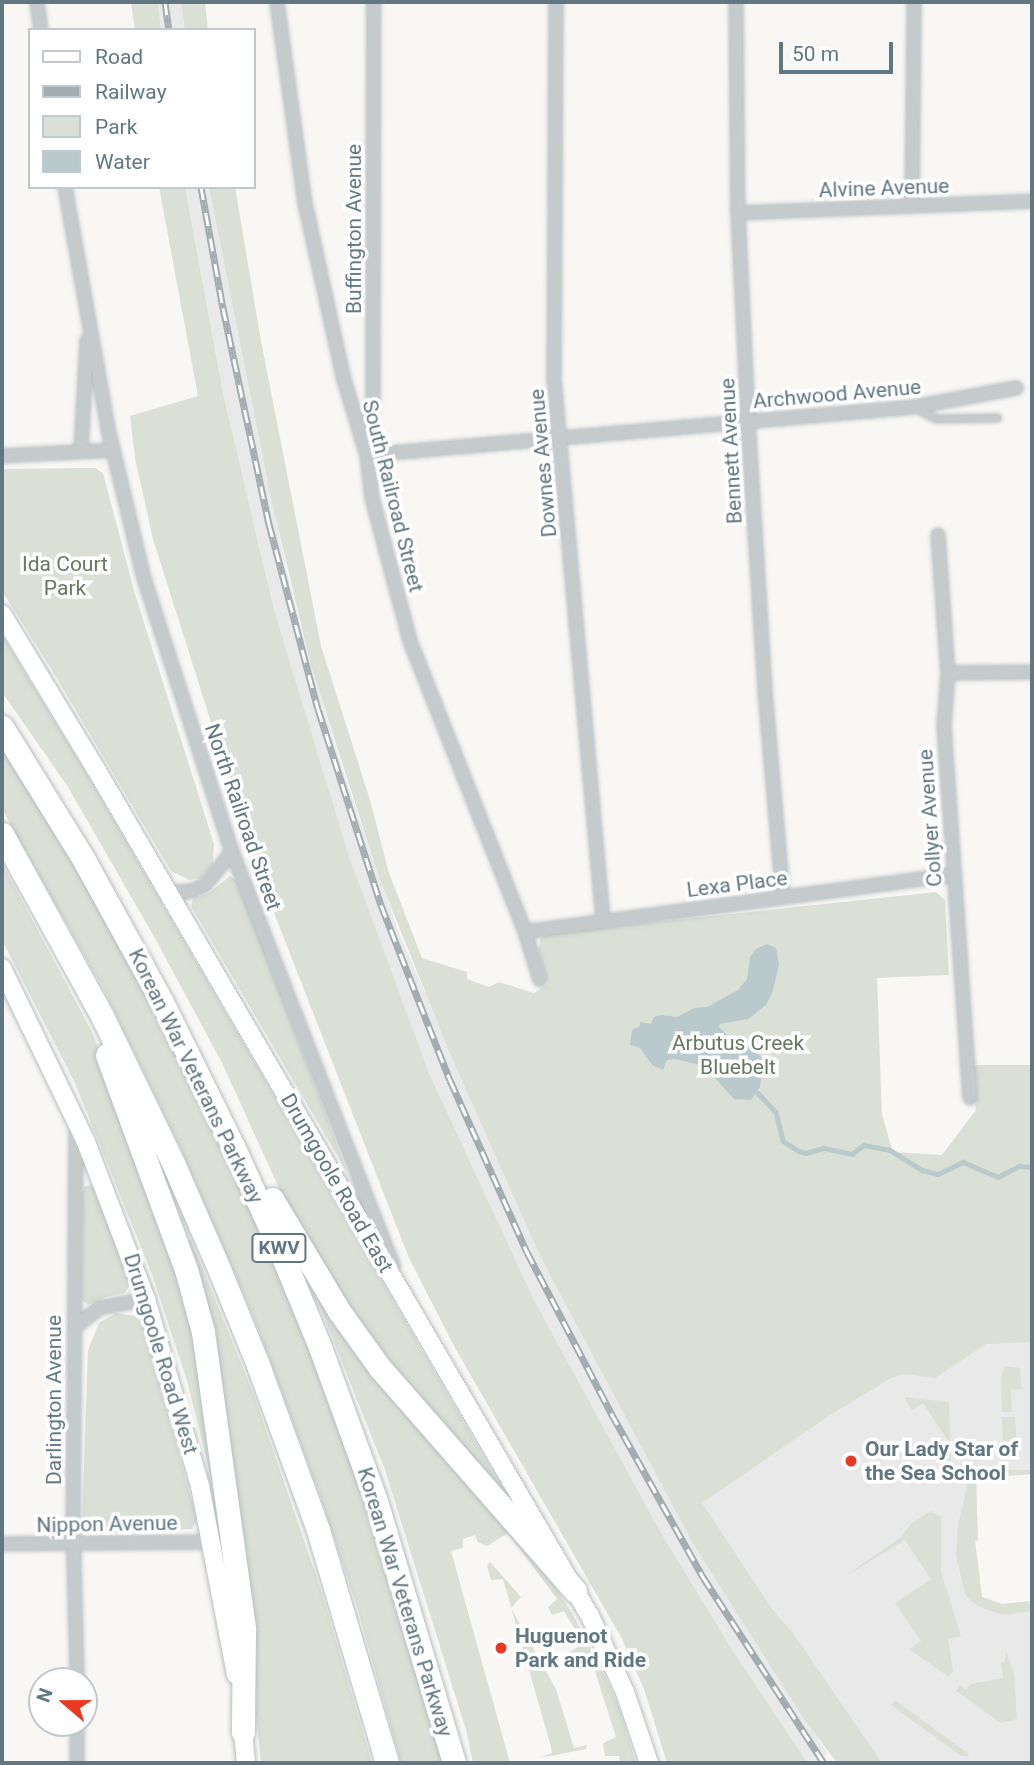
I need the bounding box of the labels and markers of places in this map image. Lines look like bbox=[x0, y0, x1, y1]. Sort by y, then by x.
place label: Our Lady Star of the Sea School bbox=[865, 1436, 1018, 1486]
marker: Our Lady Star of the Sea School bbox=[843, 1453, 859, 1469]
place label: Huguenot Park and Ride bbox=[515, 1623, 646, 1673]
marker: Huguenot Park and Ride bbox=[493, 1640, 509, 1656]

